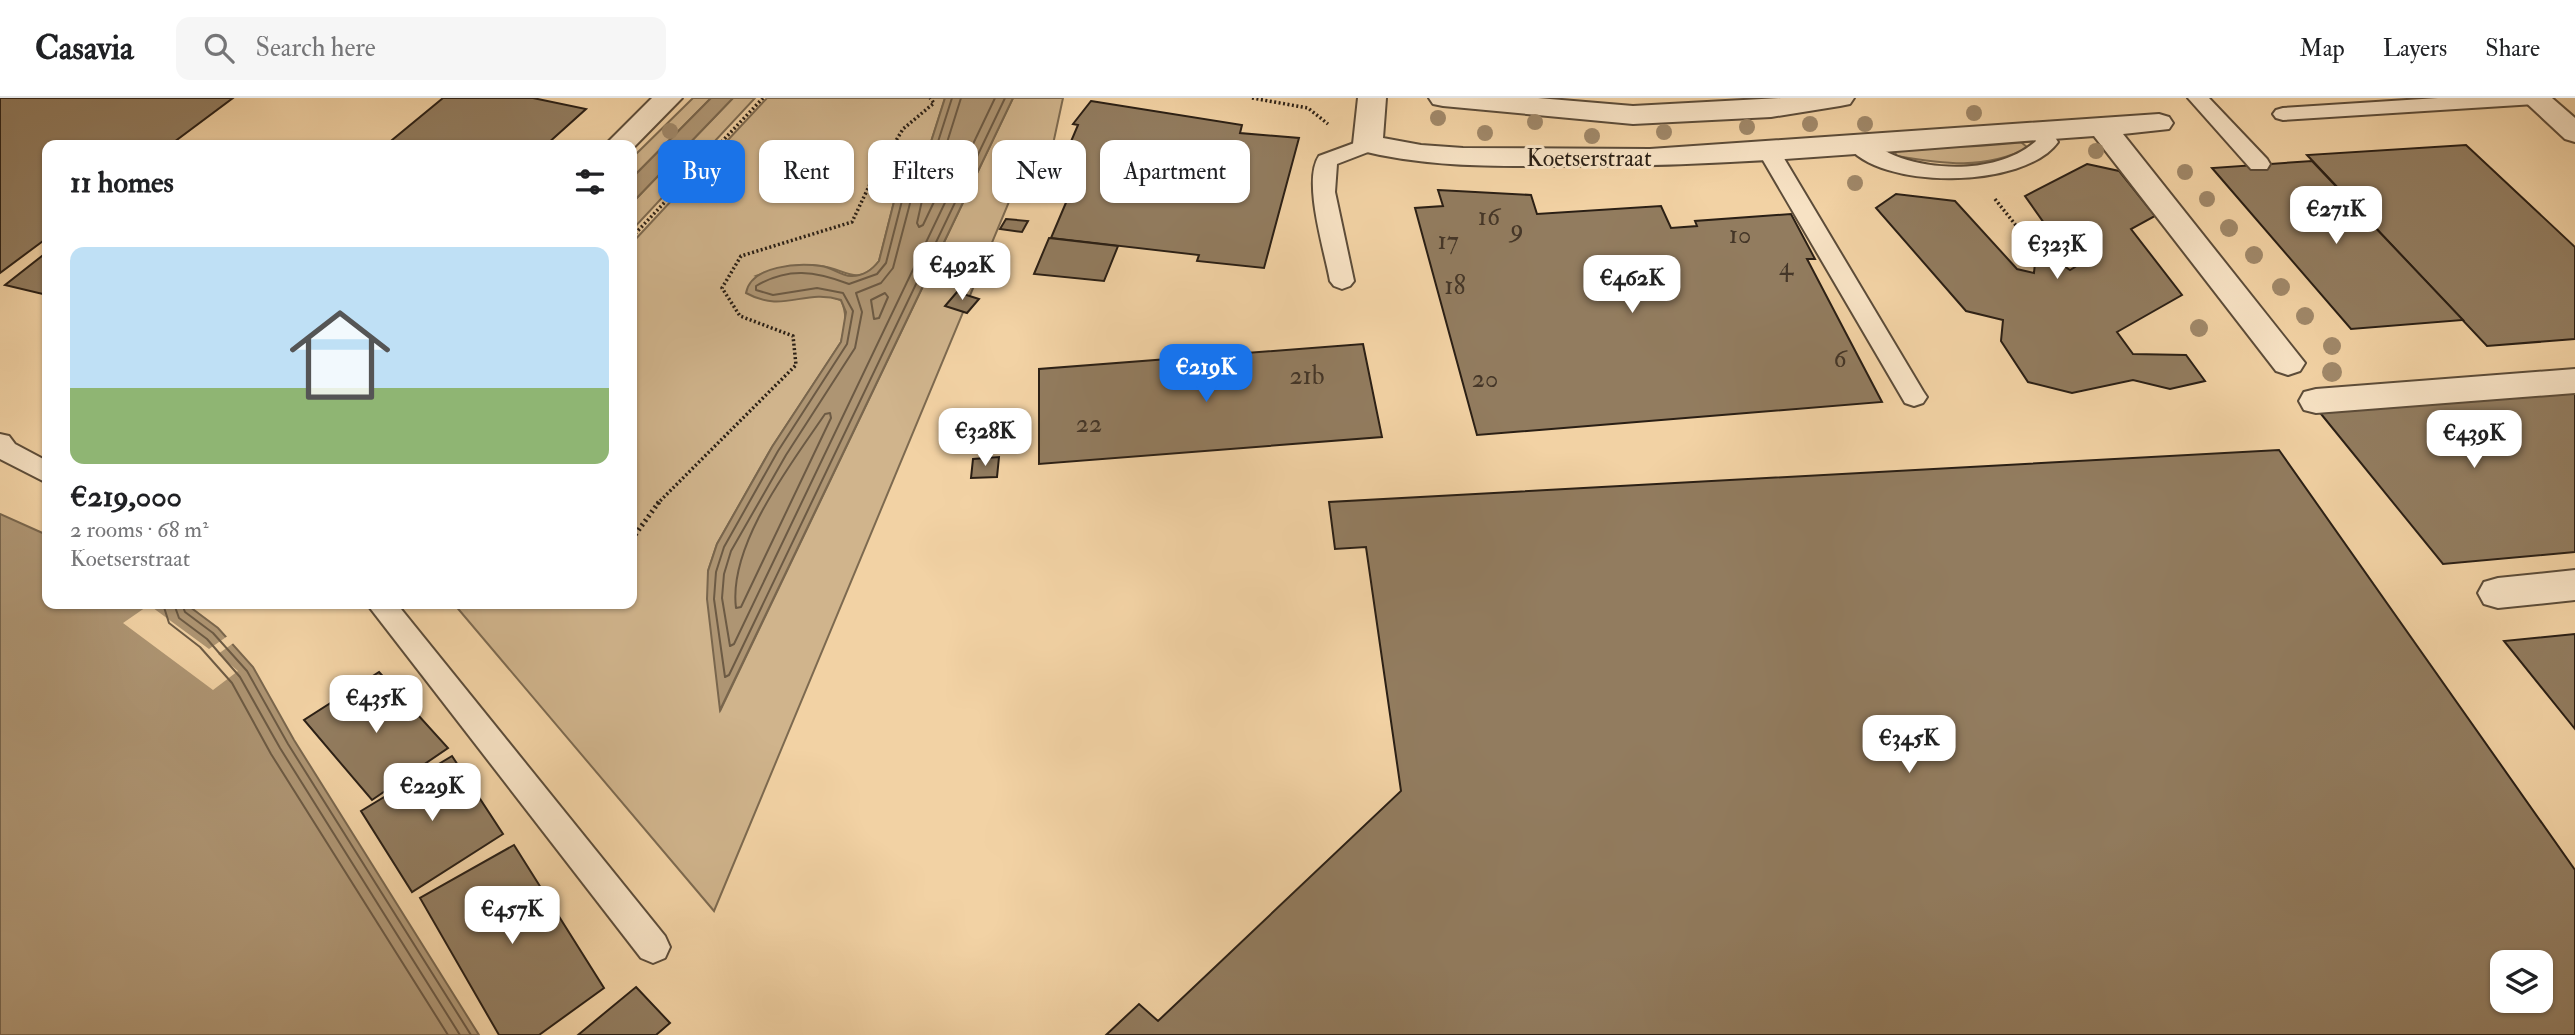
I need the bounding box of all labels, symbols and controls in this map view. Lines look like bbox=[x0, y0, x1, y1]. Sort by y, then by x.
search box bbox=[176, 17, 666, 80]
text: Casavia bbox=[35, 28, 134, 69]
icon: search bbox=[200, 29, 238, 67]
text: Search here bbox=[256, 32, 376, 64]
text: Map bbox=[2300, 33, 2345, 64]
text: Layers bbox=[2383, 33, 2447, 64]
text: Share bbox=[2485, 33, 2540, 64]
chip: Buy bbox=[658, 140, 745, 203]
chip: Rent bbox=[759, 140, 854, 203]
chip: Filters bbox=[868, 140, 978, 203]
chip: New bbox=[992, 140, 1086, 203]
chip: Apartment bbox=[1100, 140, 1250, 203]
street label: Koetserstraat bbox=[1526, 143, 1652, 174]
icon: filters bbox=[571, 163, 609, 201]
text: 11 homes bbox=[70, 164, 174, 201]
pin: €271K bbox=[2287, 186, 2385, 246]
text: €271K bbox=[2306, 194, 2366, 223]
house number: 16 bbox=[1478, 201, 1502, 233]
house number: 9 bbox=[1508, 213, 1524, 245]
house number: 10 bbox=[1729, 219, 1751, 251]
pin: €323K bbox=[2008, 222, 2106, 281]
house number: 17 bbox=[1437, 225, 1459, 257]
text: €323K bbox=[2028, 229, 2086, 258]
pin: €492K bbox=[913, 242, 1011, 302]
text: €492K bbox=[929, 250, 995, 279]
house number: 4 bbox=[1779, 251, 1794, 283]
pin: €462K bbox=[1583, 256, 1681, 315]
text: €462K bbox=[1599, 263, 1665, 292]
house number: 18 bbox=[1444, 270, 1466, 302]
icon: home bbox=[277, 292, 403, 418]
house number: 6 bbox=[1833, 343, 1848, 375]
pin: €219K bbox=[1157, 344, 1255, 404]
text: €219K bbox=[1175, 352, 1237, 381]
house number: 21b bbox=[1289, 360, 1325, 392]
house number: 20 bbox=[1472, 363, 1498, 395]
pin: €328K bbox=[936, 408, 1034, 468]
house number: 22 bbox=[1076, 408, 1102, 440]
pin: €439K bbox=[2425, 410, 2523, 470]
text: €328K bbox=[955, 416, 1015, 445]
text: €439K bbox=[2443, 418, 2505, 447]
text: €219,000 bbox=[70, 478, 182, 515]
text: 2 rooms · 68 m² bbox=[70, 515, 209, 544]
text: Koetserstraat bbox=[70, 544, 190, 573]
pin: €435K bbox=[327, 676, 425, 735]
text: €435K bbox=[346, 683, 406, 712]
pin: €345K bbox=[1860, 716, 1958, 775]
text: €345K bbox=[1879, 723, 1939, 752]
pin: €229K bbox=[383, 764, 481, 823]
text: €229K bbox=[400, 771, 464, 800]
pin: €457K bbox=[463, 886, 561, 946]
text: €457K bbox=[481, 894, 543, 923]
map controls bbox=[2490, 950, 2553, 1013]
button: layers bbox=[2490, 950, 2553, 1013]

